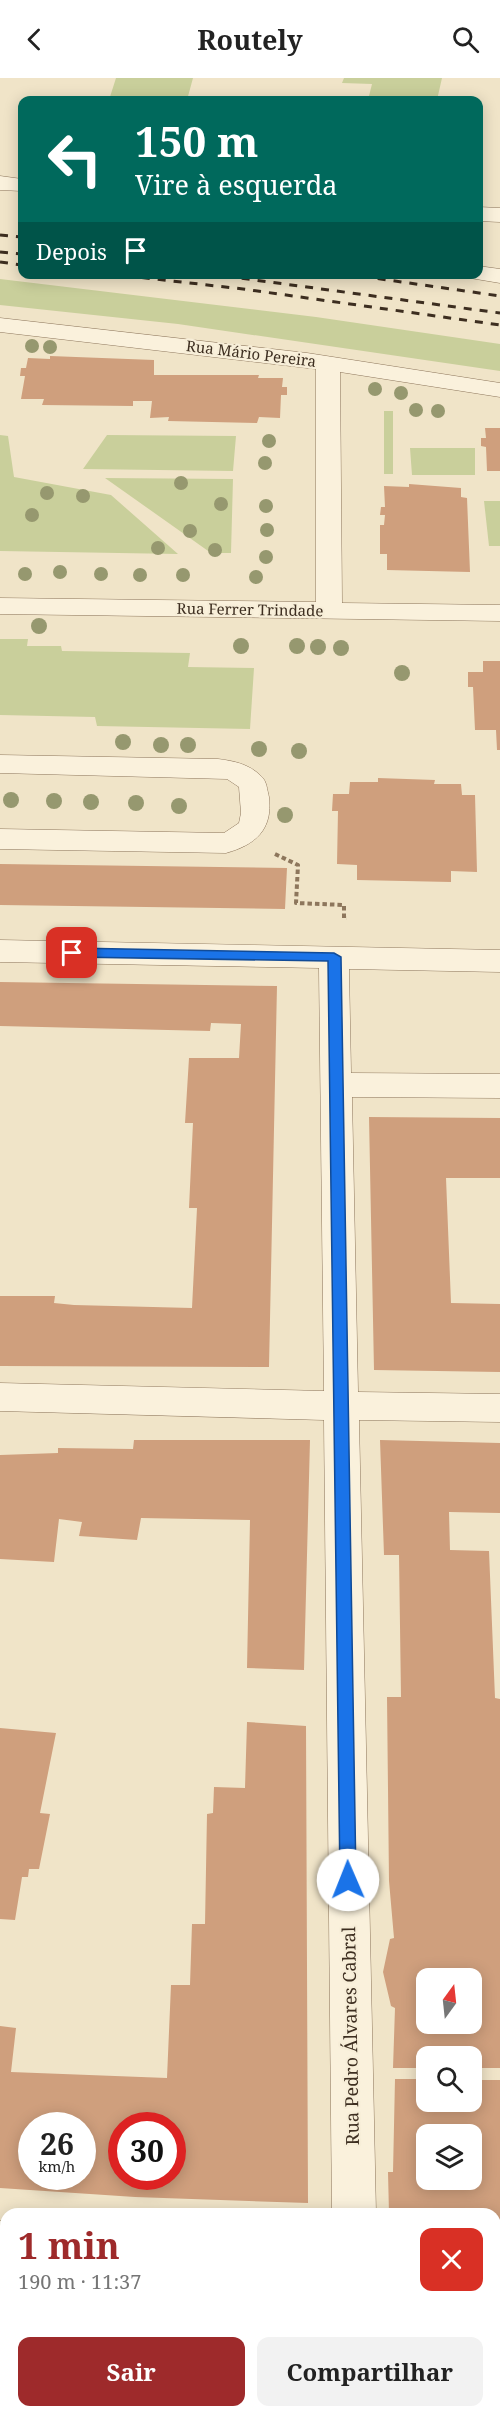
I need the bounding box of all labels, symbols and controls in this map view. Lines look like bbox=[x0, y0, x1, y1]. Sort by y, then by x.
text: Routely bbox=[197, 21, 303, 58]
icon: back bbox=[18, 23, 51, 56]
icon: search bbox=[449, 23, 482, 56]
text: 150 m bbox=[135, 112, 259, 169]
icon: left bbox=[36, 120, 114, 198]
text: Vire à esquerda bbox=[135, 166, 338, 203]
icon: arrive bbox=[119, 234, 152, 267]
text: Depois bbox=[36, 236, 107, 266]
street label: Rua Mário Pereira bbox=[185, 335, 317, 371]
street label: Rua Ferrer Trindade bbox=[176, 598, 324, 620]
pin bbox=[46, 927, 97, 978]
icon: arrive bbox=[55, 936, 88, 969]
position arrow bbox=[316, 1848, 380, 1912]
street label: Rua Pedro Álvares Cabral bbox=[336, 1926, 364, 2146]
north arrow bbox=[416, 1968, 482, 2034]
map controls bbox=[416, 1968, 482, 2190]
button: search bbox=[416, 2046, 482, 2112]
speed limit sign: 30 bbox=[108, 2112, 186, 2190]
text: 26 bbox=[40, 2123, 74, 2164]
button: layers bbox=[416, 2124, 482, 2190]
text: km/h bbox=[39, 2156, 75, 2176]
text: 1 min bbox=[18, 2221, 120, 2270]
button: close bbox=[420, 2228, 483, 2291]
text: 190 m · 11:37 bbox=[18, 2268, 141, 2295]
button: Sair bbox=[18, 2337, 245, 2406]
button: Compartilhar bbox=[257, 2337, 483, 2406]

